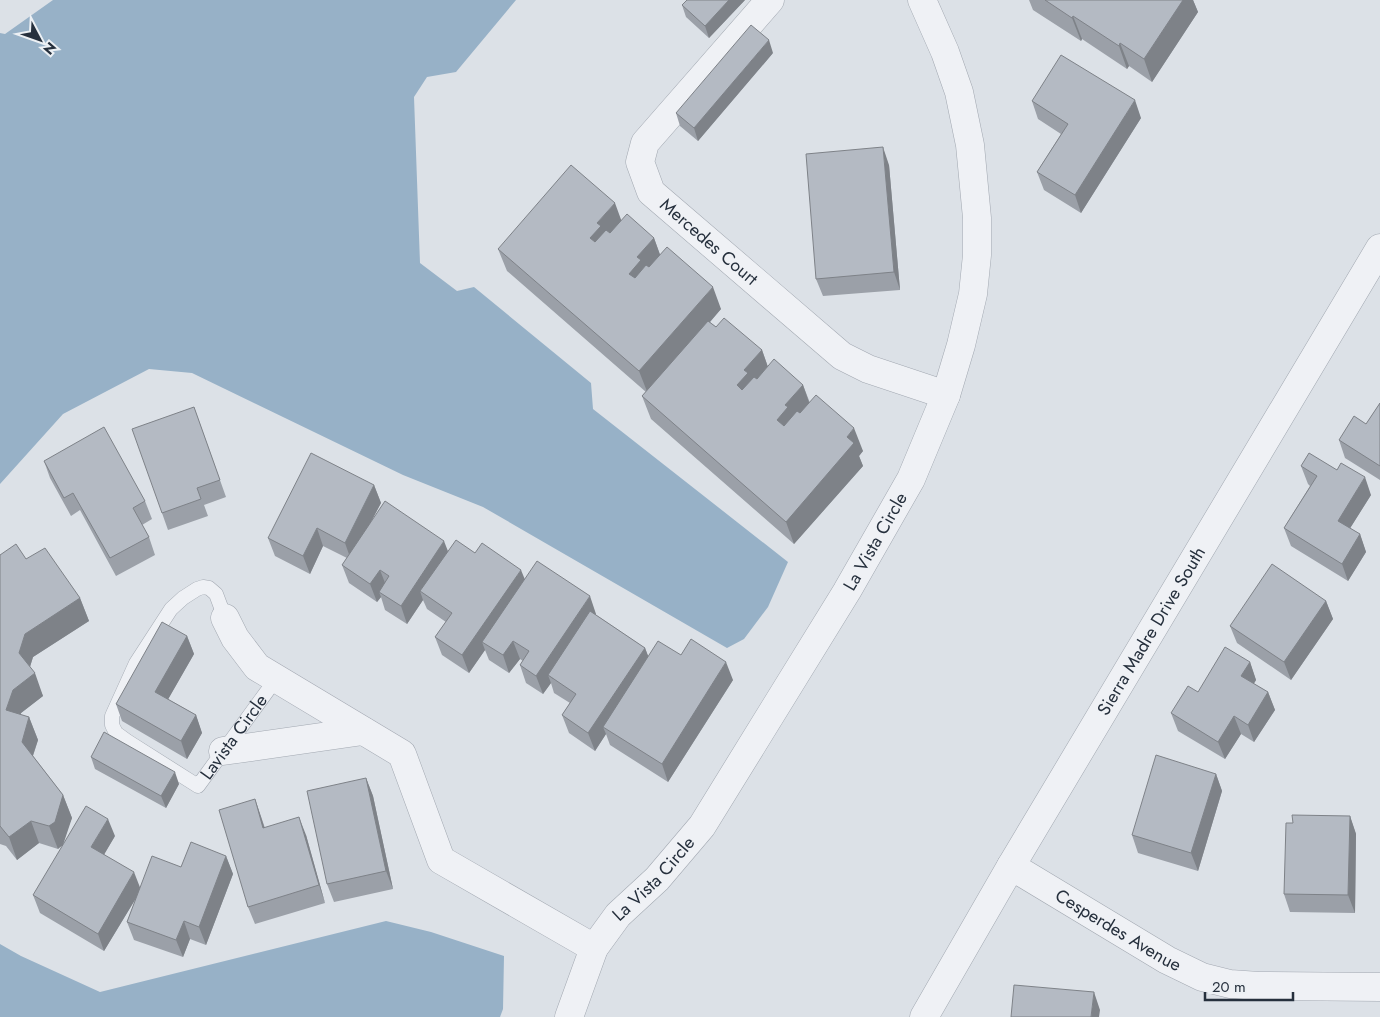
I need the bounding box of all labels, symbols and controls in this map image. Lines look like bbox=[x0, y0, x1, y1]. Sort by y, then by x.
north arrow bbox=[15, 15, 65, 65]
text: N bbox=[39, 38, 61, 59]
street label: Mercedes Court bbox=[654, 192, 764, 292]
street label: La Vista Circle bbox=[837, 488, 914, 595]
street label: Sierra Madre Drive South bbox=[1091, 542, 1212, 720]
street label: Lavista Circle bbox=[194, 689, 274, 785]
street label: La Vista Circle bbox=[606, 831, 701, 927]
street label: Cesperdes Avenue bbox=[1050, 882, 1186, 978]
scale bar bbox=[1205, 970, 1292, 1002]
text: 20 m bbox=[1212, 976, 1246, 998]

